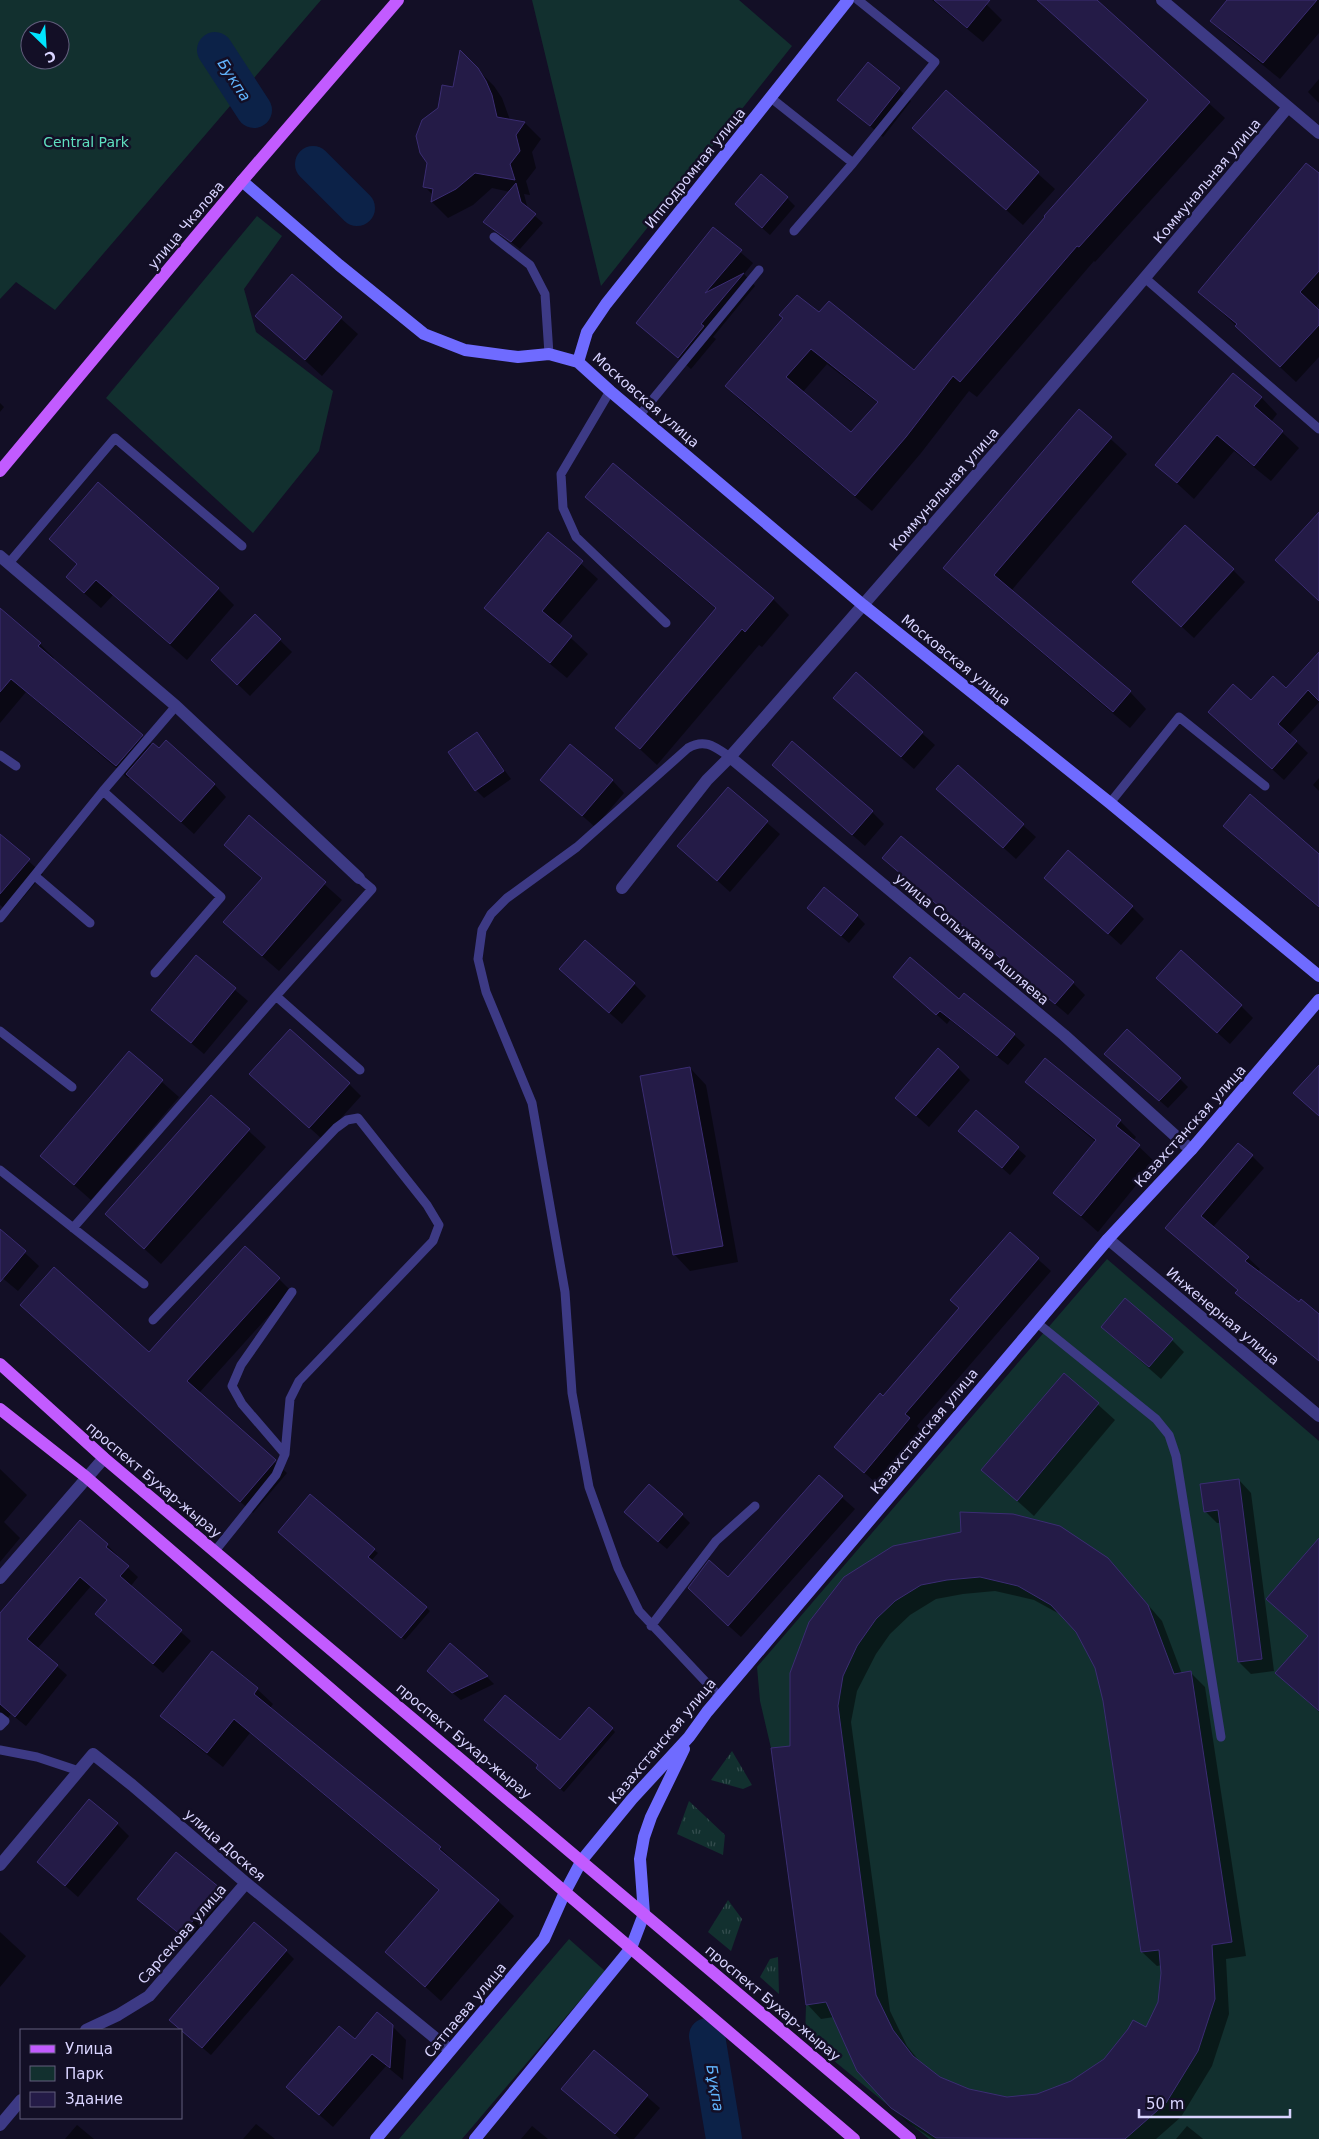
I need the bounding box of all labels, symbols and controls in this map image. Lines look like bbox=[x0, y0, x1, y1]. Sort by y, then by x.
north arrow bbox=[20, 20, 70, 70]
text: С bbox=[42, 47, 59, 66]
water label: Букпа bbox=[214, 55, 254, 105]
street label: Ипподромная улица bbox=[642, 105, 748, 231]
street label: Коммунальная улица bbox=[1150, 115, 1264, 247]
park label: Central Park bbox=[43, 134, 130, 150]
street label: улица Чкалова bbox=[145, 178, 227, 272]
street label: Московская улица bbox=[590, 349, 702, 451]
street label: Коммунальная улица bbox=[886, 424, 1002, 554]
street label: Московская улица bbox=[898, 611, 1014, 709]
street label: улица Сопыжана Ашляева bbox=[892, 870, 1052, 1008]
street label: Казахстанская улица bbox=[1131, 1062, 1249, 1190]
street label: Инженерная улица bbox=[1163, 1264, 1283, 1368]
street label: Казахстанская улица bbox=[867, 1365, 981, 1497]
street label: проспект Бухар-жырау bbox=[83, 1419, 225, 1541]
street label: Казахстанская улица bbox=[605, 1675, 719, 1807]
street label: проспект Бухар-жырау bbox=[393, 1680, 535, 1802]
street label: улица Доскея bbox=[181, 1806, 269, 1884]
street label: Сарсекова улица bbox=[135, 1881, 229, 1987]
street label: проспект Бухар-жырау bbox=[702, 1942, 844, 2064]
street label: Сатпаева улица bbox=[421, 1959, 509, 2061]
legend bbox=[20, 2029, 182, 2119]
text: Улица bbox=[65, 2040, 113, 2058]
water label: Бұқпа bbox=[702, 2063, 728, 2113]
text: Парк bbox=[65, 2065, 104, 2083]
scale bar bbox=[1139, 2086, 1290, 2118]
text: Здание bbox=[65, 2090, 123, 2108]
text: 50 m bbox=[1146, 2095, 1184, 2113]

